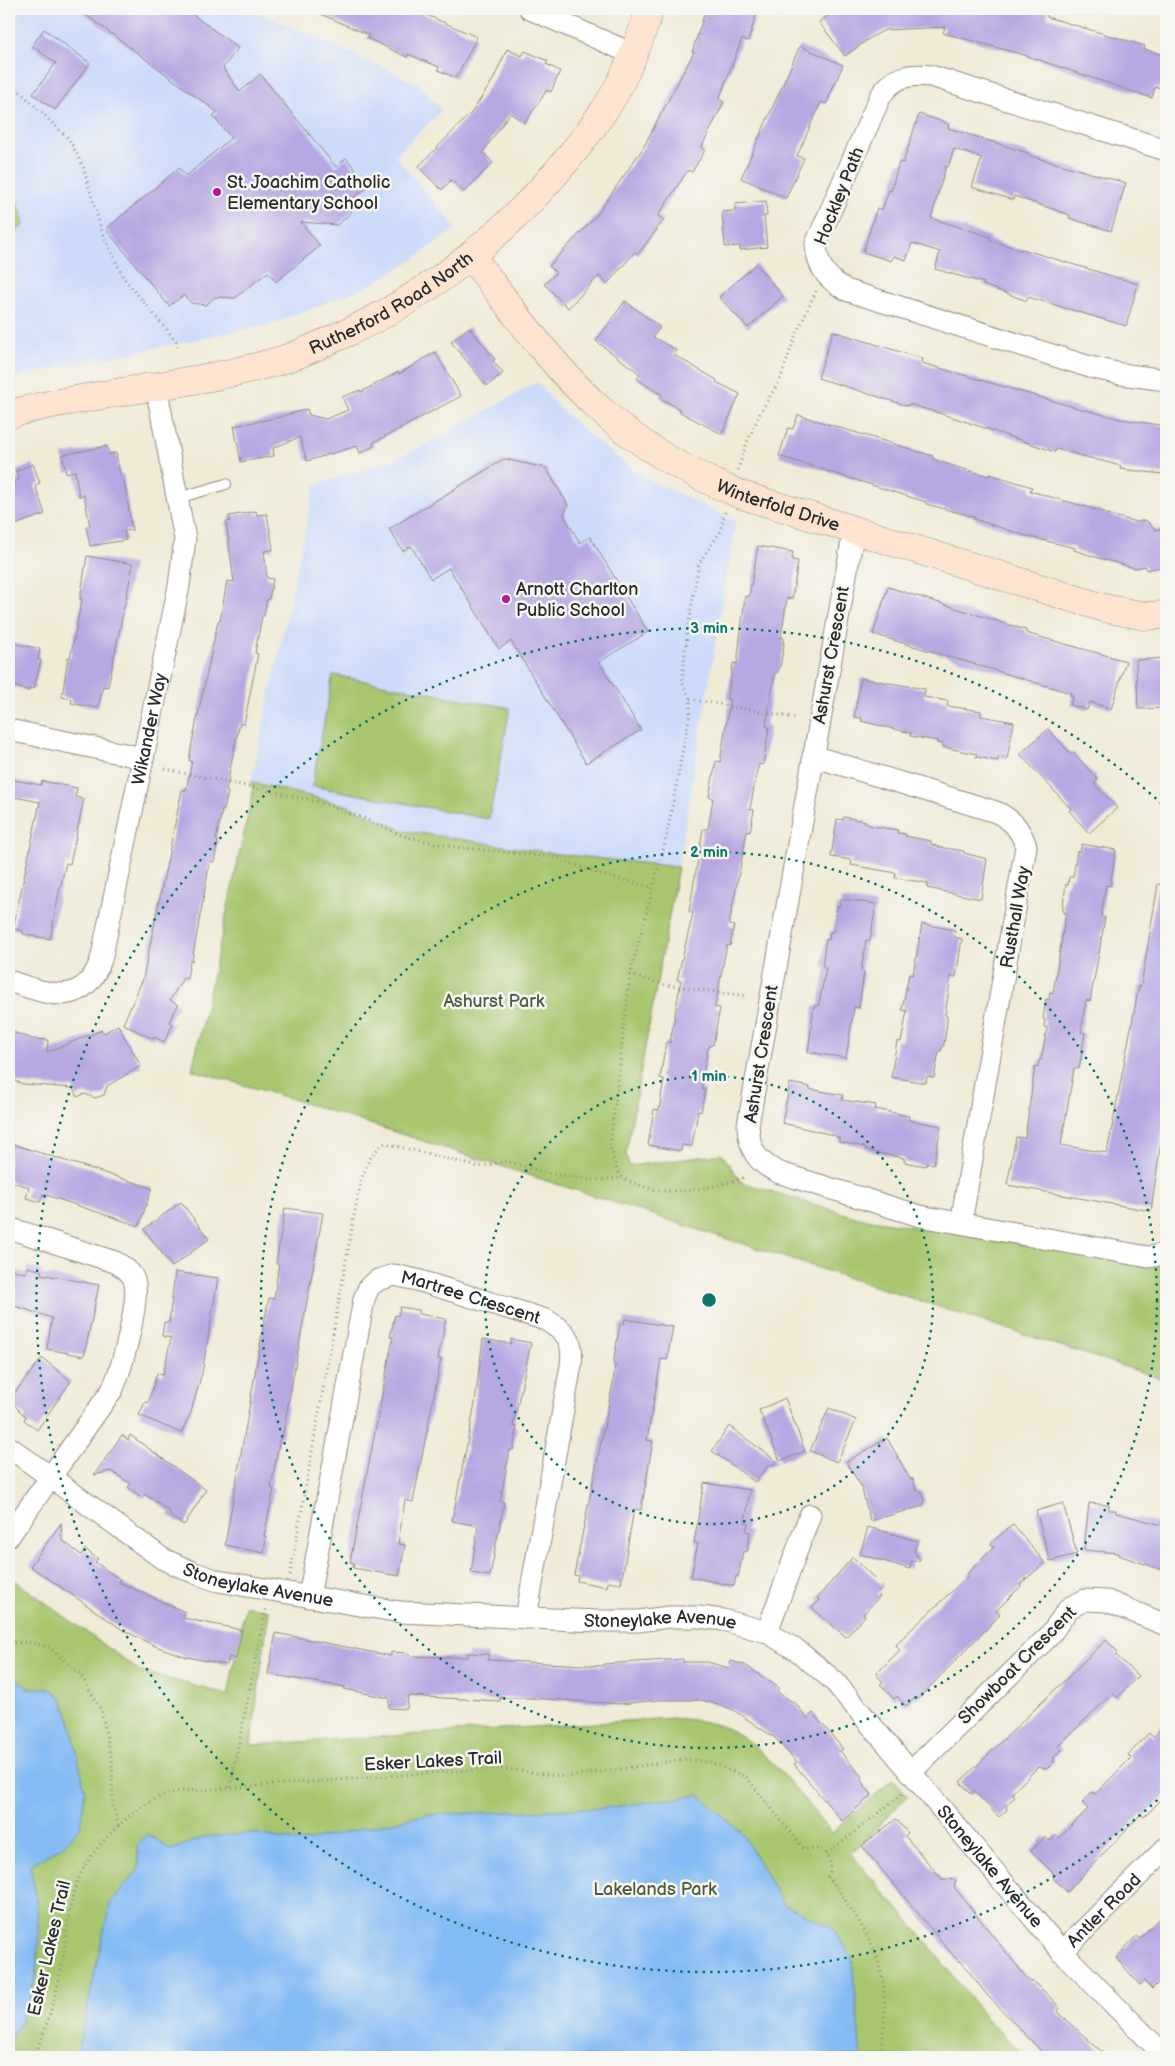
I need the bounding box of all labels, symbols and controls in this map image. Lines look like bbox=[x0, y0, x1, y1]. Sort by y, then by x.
street label: Hockley Path bbox=[810, 144, 869, 248]
place label: St. Joachim Catholic Elementary School bbox=[227, 172, 390, 214]
marker: St. Joachim Catholic Elementary School bbox=[211, 186, 223, 198]
street label: Rutherford Road North bbox=[306, 248, 477, 359]
street label: Winterfold Drive bbox=[713, 475, 843, 536]
place label: Arnott Charlton Public School bbox=[516, 579, 638, 621]
street label: Ashurst Crescent bbox=[809, 584, 854, 726]
marker: Arnott Charlton Public School bbox=[500, 593, 512, 605]
text: 3 min bbox=[690, 619, 728, 638]
street label: Wikander Way bbox=[128, 670, 172, 787]
text: 2 min bbox=[690, 843, 728, 862]
street label: Rusthall Way bbox=[996, 864, 1035, 970]
street label: Ashurst Crescent bbox=[740, 983, 783, 1125]
park label: Ashurst Park bbox=[443, 991, 545, 1012]
text: 1 min bbox=[691, 1067, 727, 1086]
street label: Martree Crescent bbox=[399, 1267, 543, 1329]
centre of rings bbox=[700, 1291, 718, 1309]
street label: Stoneylake Avenue bbox=[179, 1559, 335, 1612]
street label: Showboat Crescent bbox=[954, 1602, 1081, 1729]
street label: Stoneylake Avenue bbox=[583, 1607, 739, 1634]
street label: Esker Lakes Trail bbox=[363, 1747, 503, 1776]
street label: Stoneylake Avenue bbox=[932, 1801, 1047, 1932]
street label: Antler Road bbox=[1063, 1869, 1146, 1952]
street label: Esker Lakes Trail bbox=[24, 1878, 75, 2018]
park label: Lakelands Park bbox=[593, 1879, 717, 1900]

